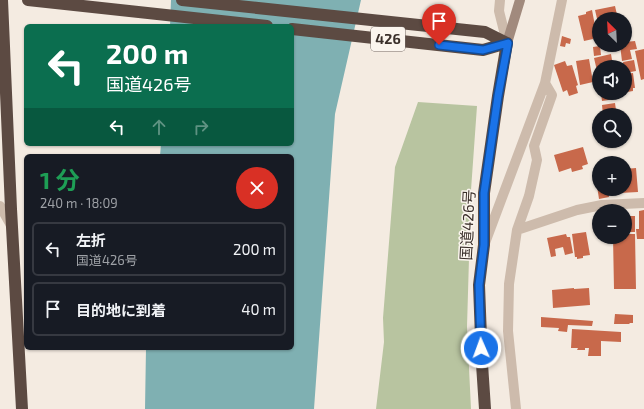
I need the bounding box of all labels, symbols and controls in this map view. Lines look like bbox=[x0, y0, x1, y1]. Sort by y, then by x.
pin bbox=[422, 4, 456, 45]
icon: arrive bbox=[428, 10, 450, 32]
north arrow bbox=[592, 12, 632, 52]
map controls bbox=[592, 12, 632, 244]
road number: 426 bbox=[371, 27, 405, 51]
text: 200 m bbox=[106, 36, 188, 70]
icon: left bbox=[40, 40, 92, 92]
button: sound bbox=[592, 60, 632, 100]
text: 国道426号 bbox=[106, 73, 191, 95]
button: search bbox=[592, 108, 632, 148]
icon: left bbox=[106, 116, 128, 138]
icon: ahead bbox=[148, 116, 170, 138]
icon: right bbox=[190, 116, 212, 138]
button: + bbox=[592, 156, 632, 196]
text: 1 分 bbox=[40, 165, 80, 194]
button: close bbox=[236, 167, 278, 209]
street label: 国道426号 bbox=[456, 189, 478, 261]
text: 240 m · 18:09 bbox=[40, 195, 118, 211]
button: − bbox=[592, 204, 632, 244]
text: 左折 bbox=[76, 231, 106, 249]
icon: left bbox=[42, 238, 64, 260]
text: 200 m bbox=[233, 240, 276, 258]
text: 国道426号 bbox=[76, 252, 138, 268]
icon: arrive bbox=[42, 298, 64, 320]
text: 40 m bbox=[241, 300, 276, 318]
text: 目的地に到着 bbox=[76, 301, 166, 319]
position arrow bbox=[460, 327, 502, 369]

